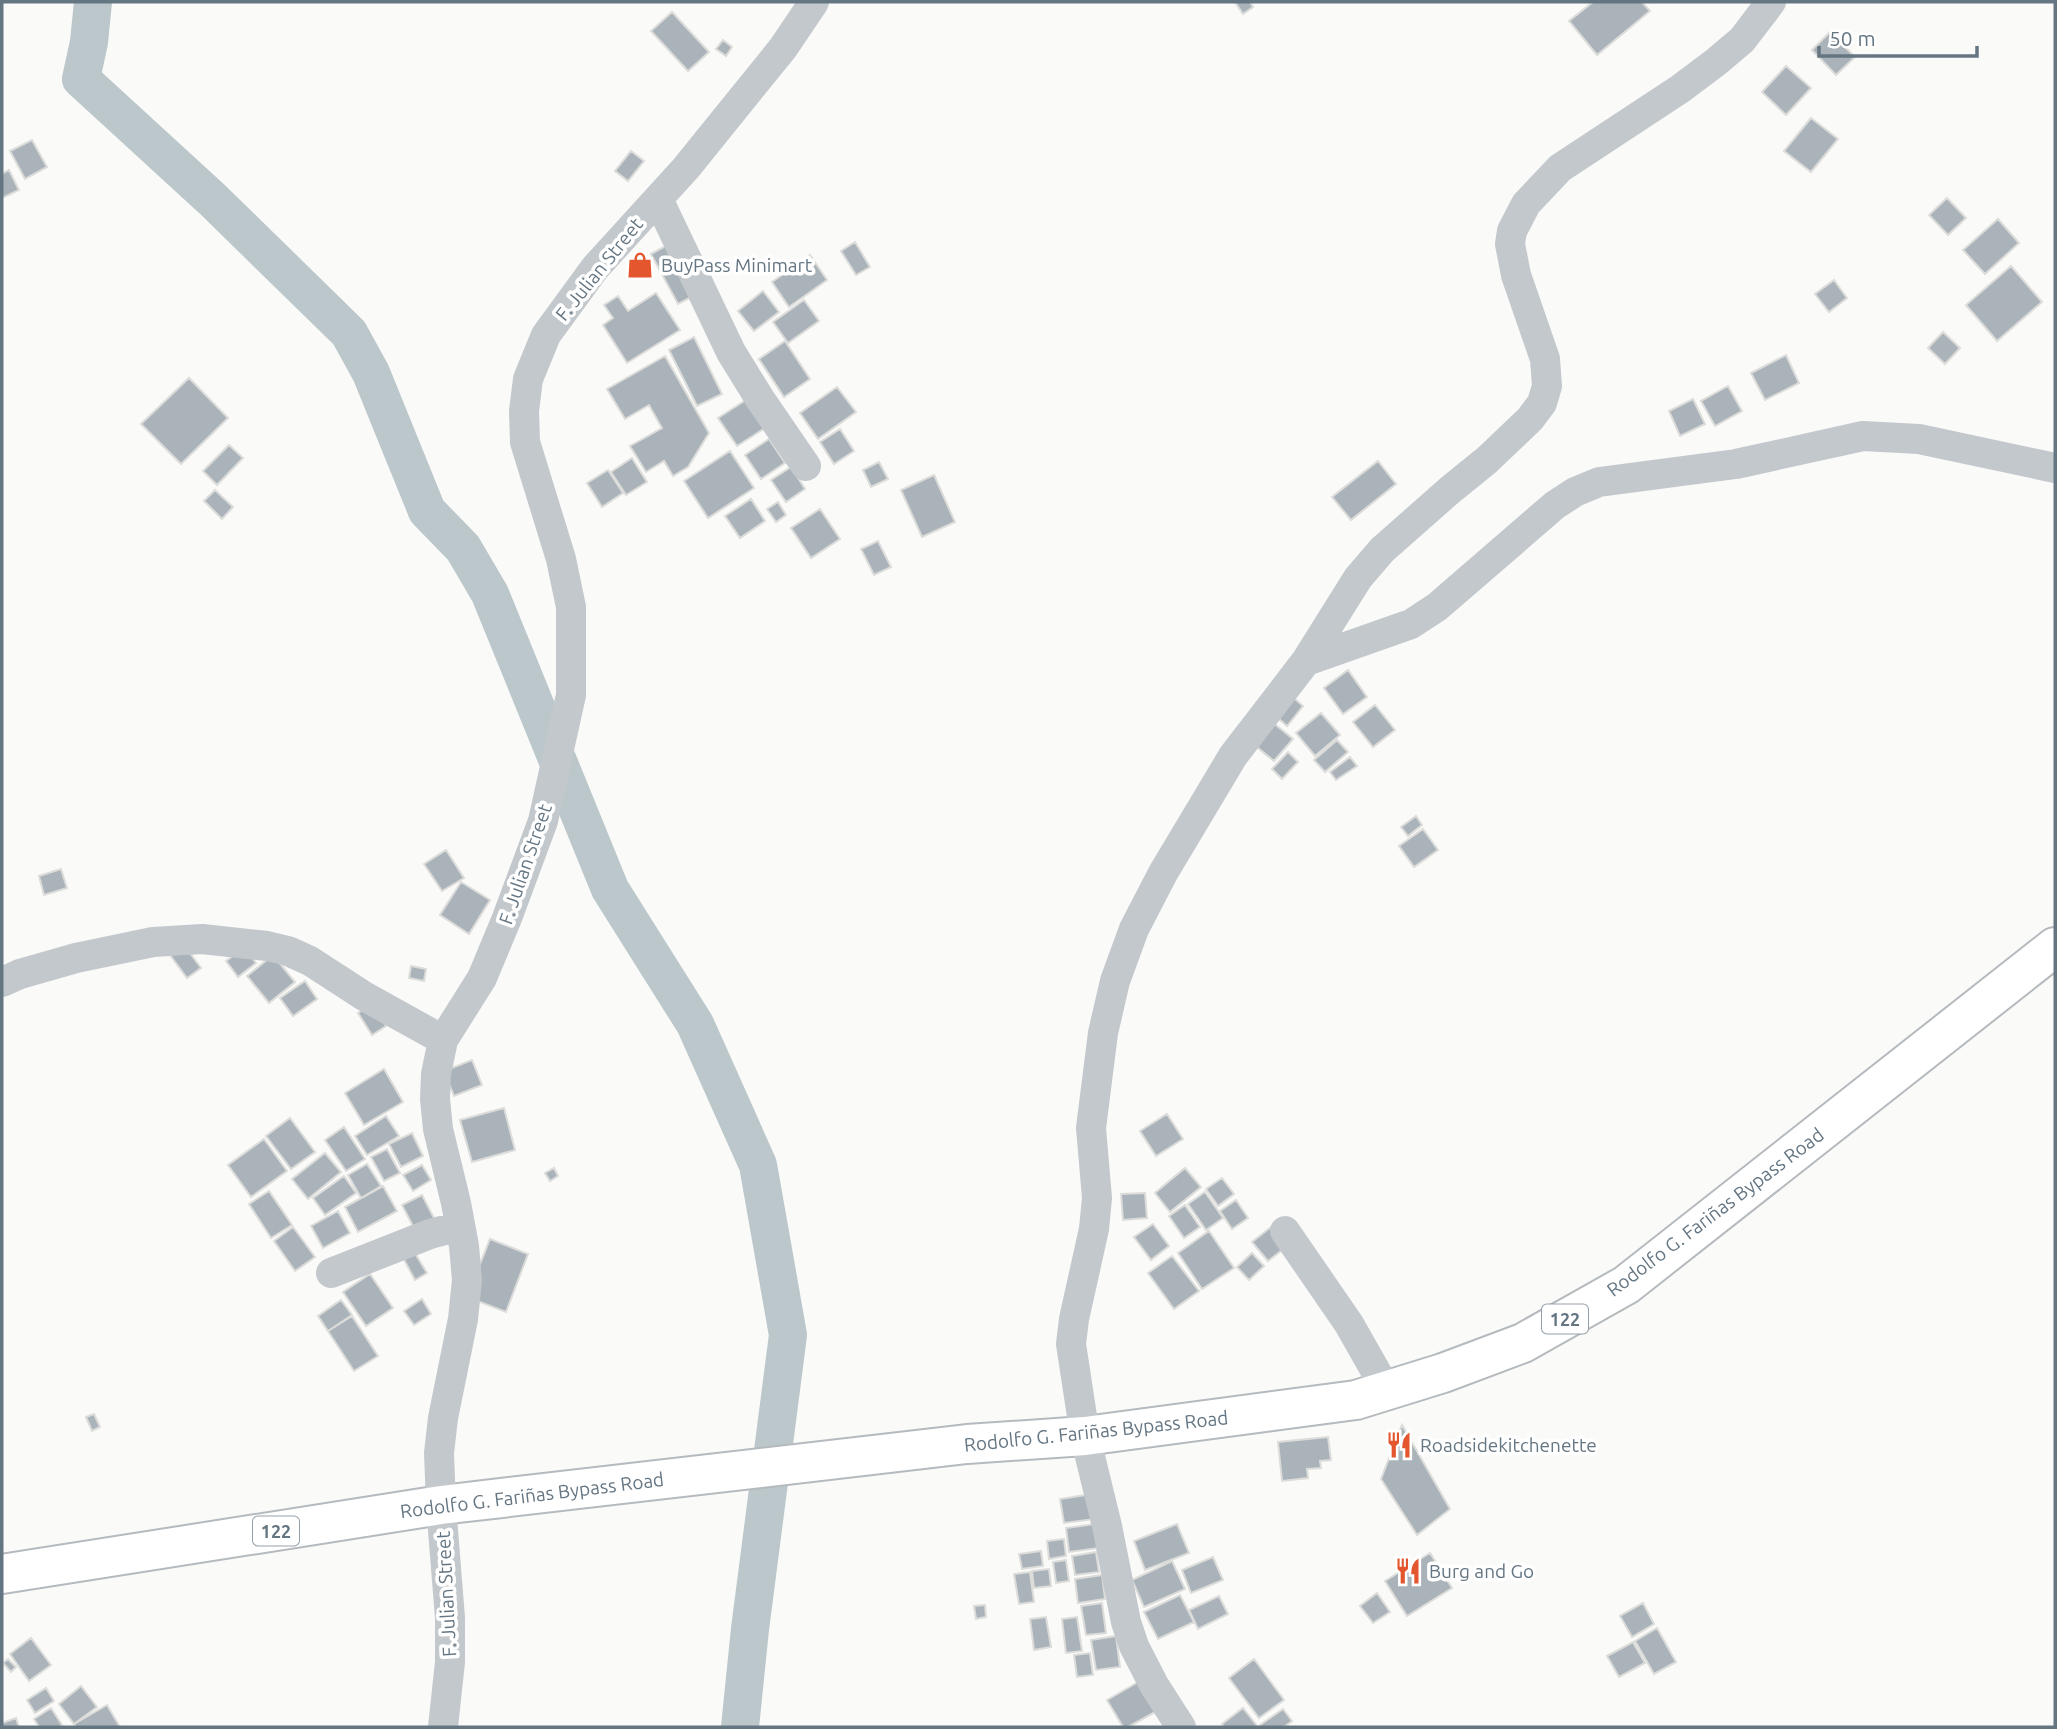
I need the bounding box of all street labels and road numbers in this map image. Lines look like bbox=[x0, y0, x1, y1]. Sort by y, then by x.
street label: F. Julian Street bbox=[551, 213, 647, 325]
street label: F. Julian Street bbox=[494, 800, 556, 927]
street label: Rodolfo G. Fariñas Bypass Road bbox=[1602, 1123, 1828, 1301]
road number: 122 bbox=[1542, 1304, 1588, 1334]
street label: Rodolfo G. Fariñas Bypass Road bbox=[963, 1406, 1229, 1456]
street label: Rodolfo G. Fariñas Bypass Road bbox=[399, 1468, 665, 1522]
road number: 122 bbox=[253, 1516, 299, 1546]
street label: F. Julian Street bbox=[432, 1530, 460, 1657]

